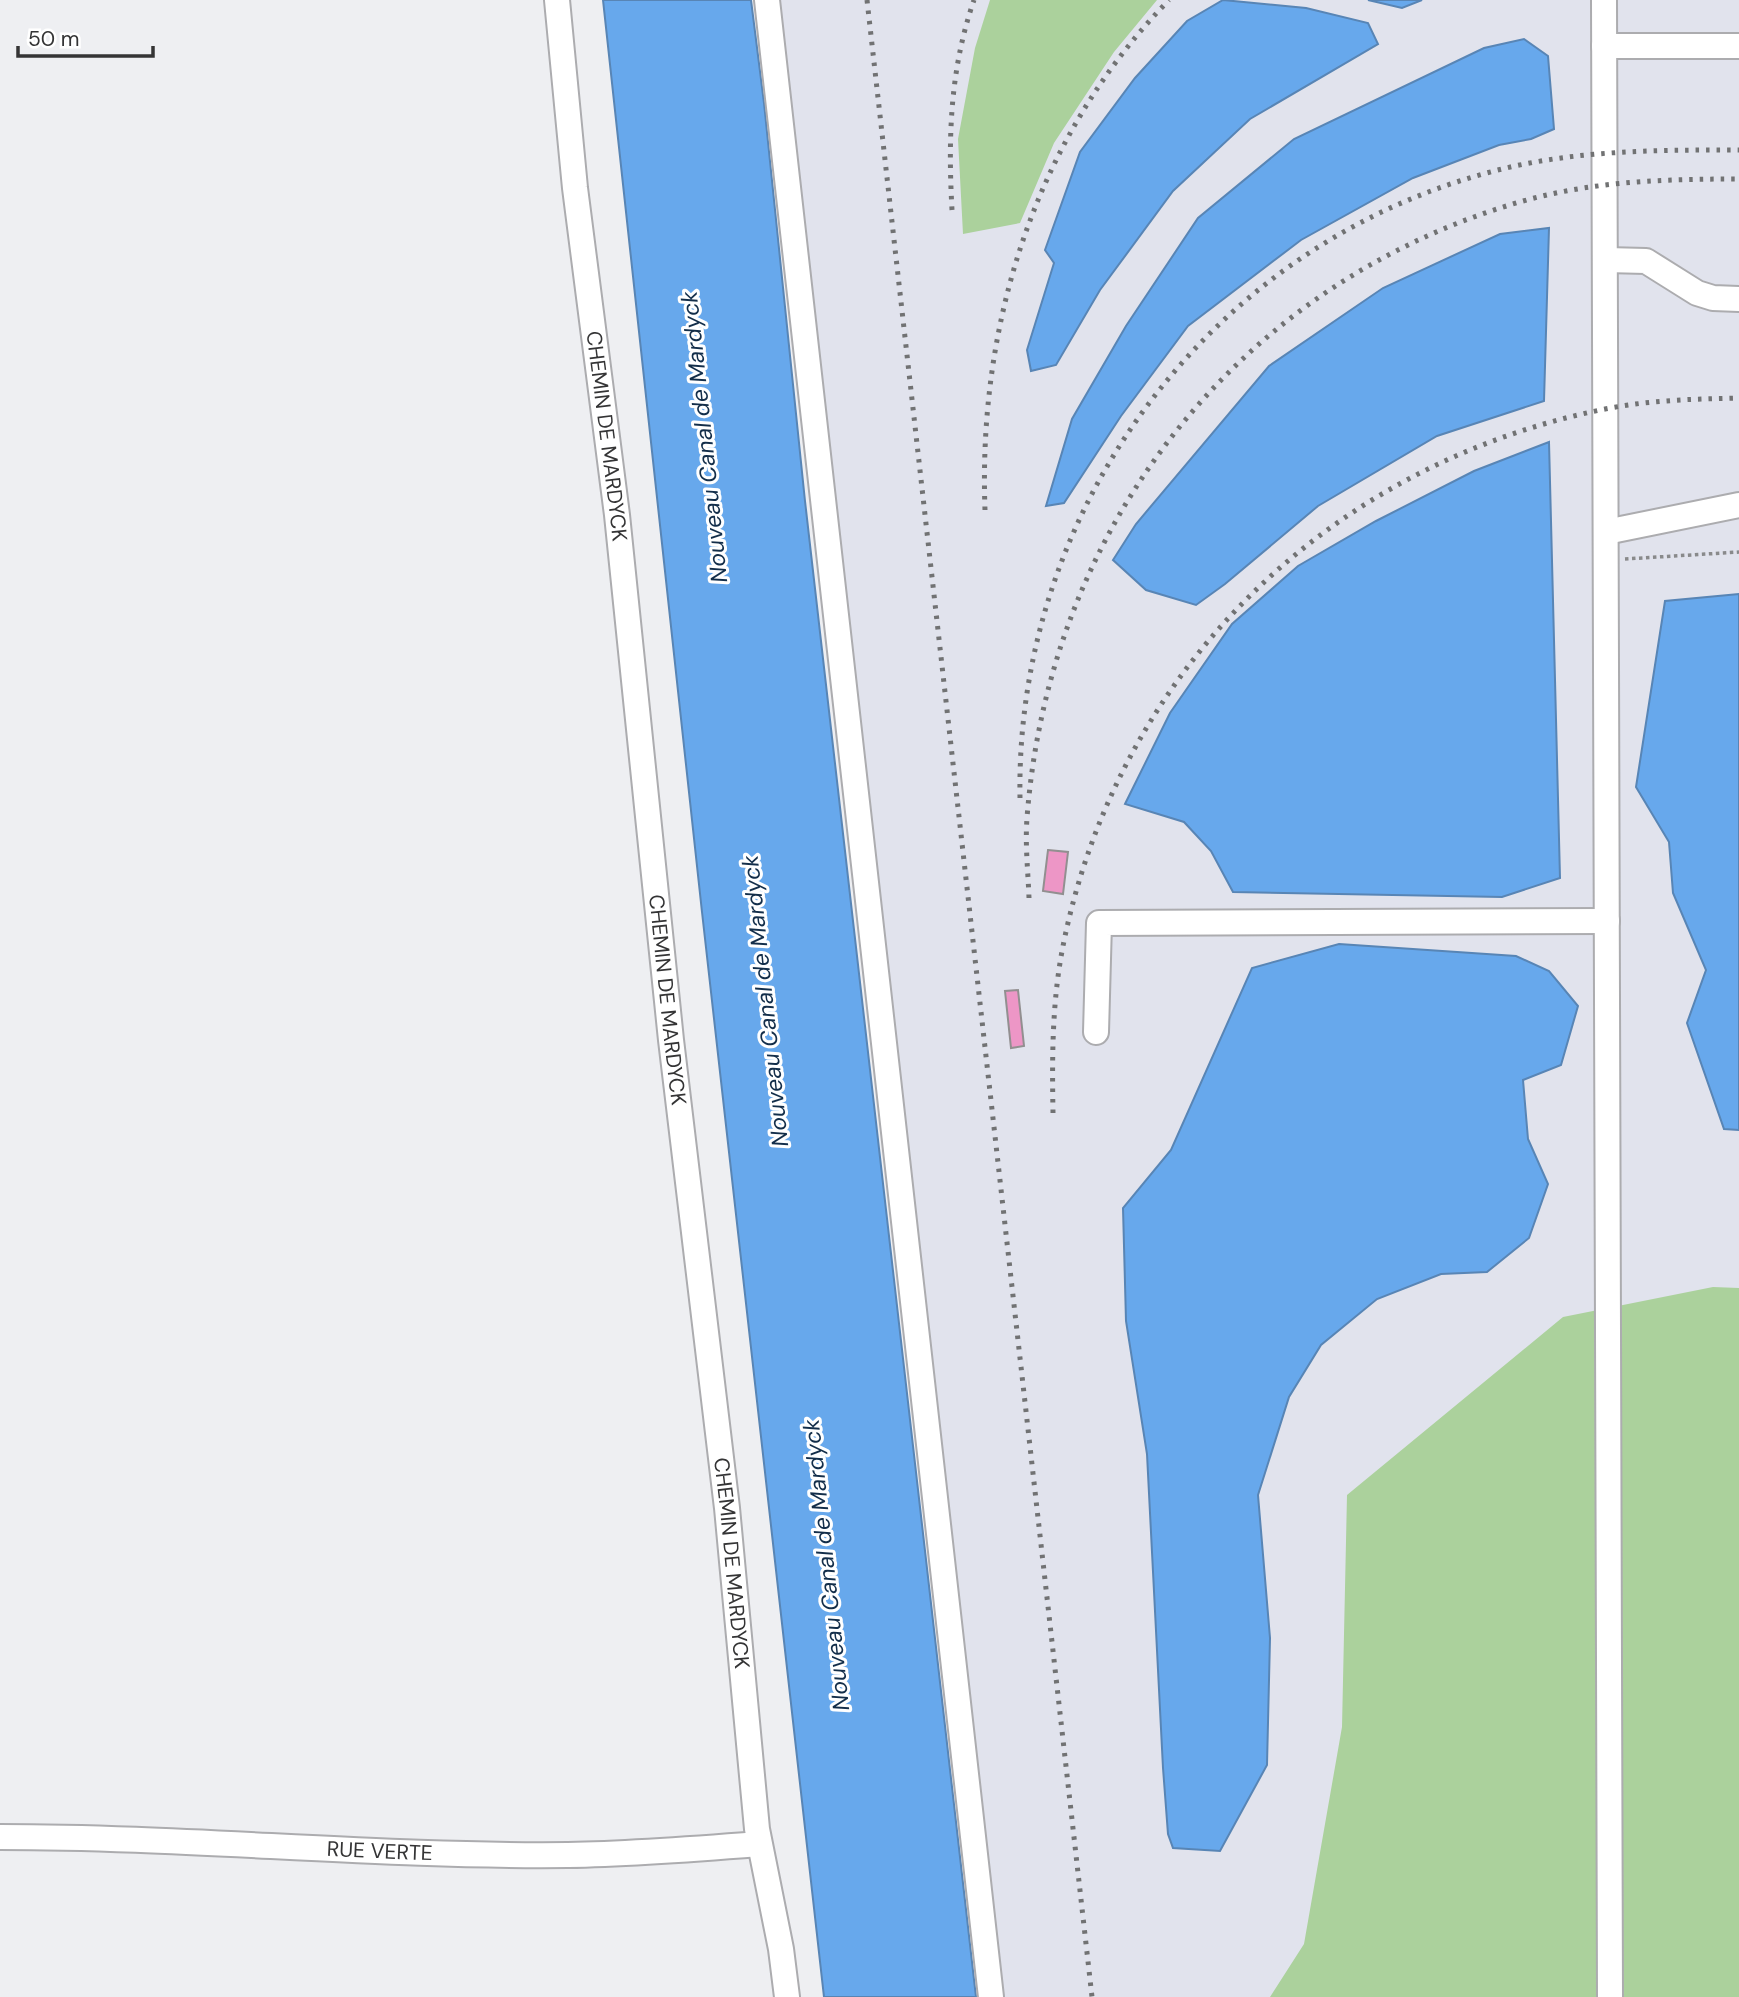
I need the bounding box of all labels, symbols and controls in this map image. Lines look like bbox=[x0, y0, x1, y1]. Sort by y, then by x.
scale bar bbox=[18, 14, 152, 58]
text: 50 m bbox=[28, 25, 79, 53]
water label: Nouveau Canal de Mardyck bbox=[674, 289, 734, 584]
street label: CHEMIN DE MARDYCK bbox=[579, 329, 634, 543]
water label: Nouveau Canal de Mardyck bbox=[735, 853, 795, 1148]
street label: CHEMIN DE MARDYCK bbox=[642, 893, 693, 1107]
water label: Nouveau Canal de Mardyck bbox=[796, 1417, 856, 1712]
street label: CHEMIN DE MARDYCK bbox=[707, 1456, 756, 1670]
street label: RUE VERTE bbox=[326, 1835, 433, 1867]

